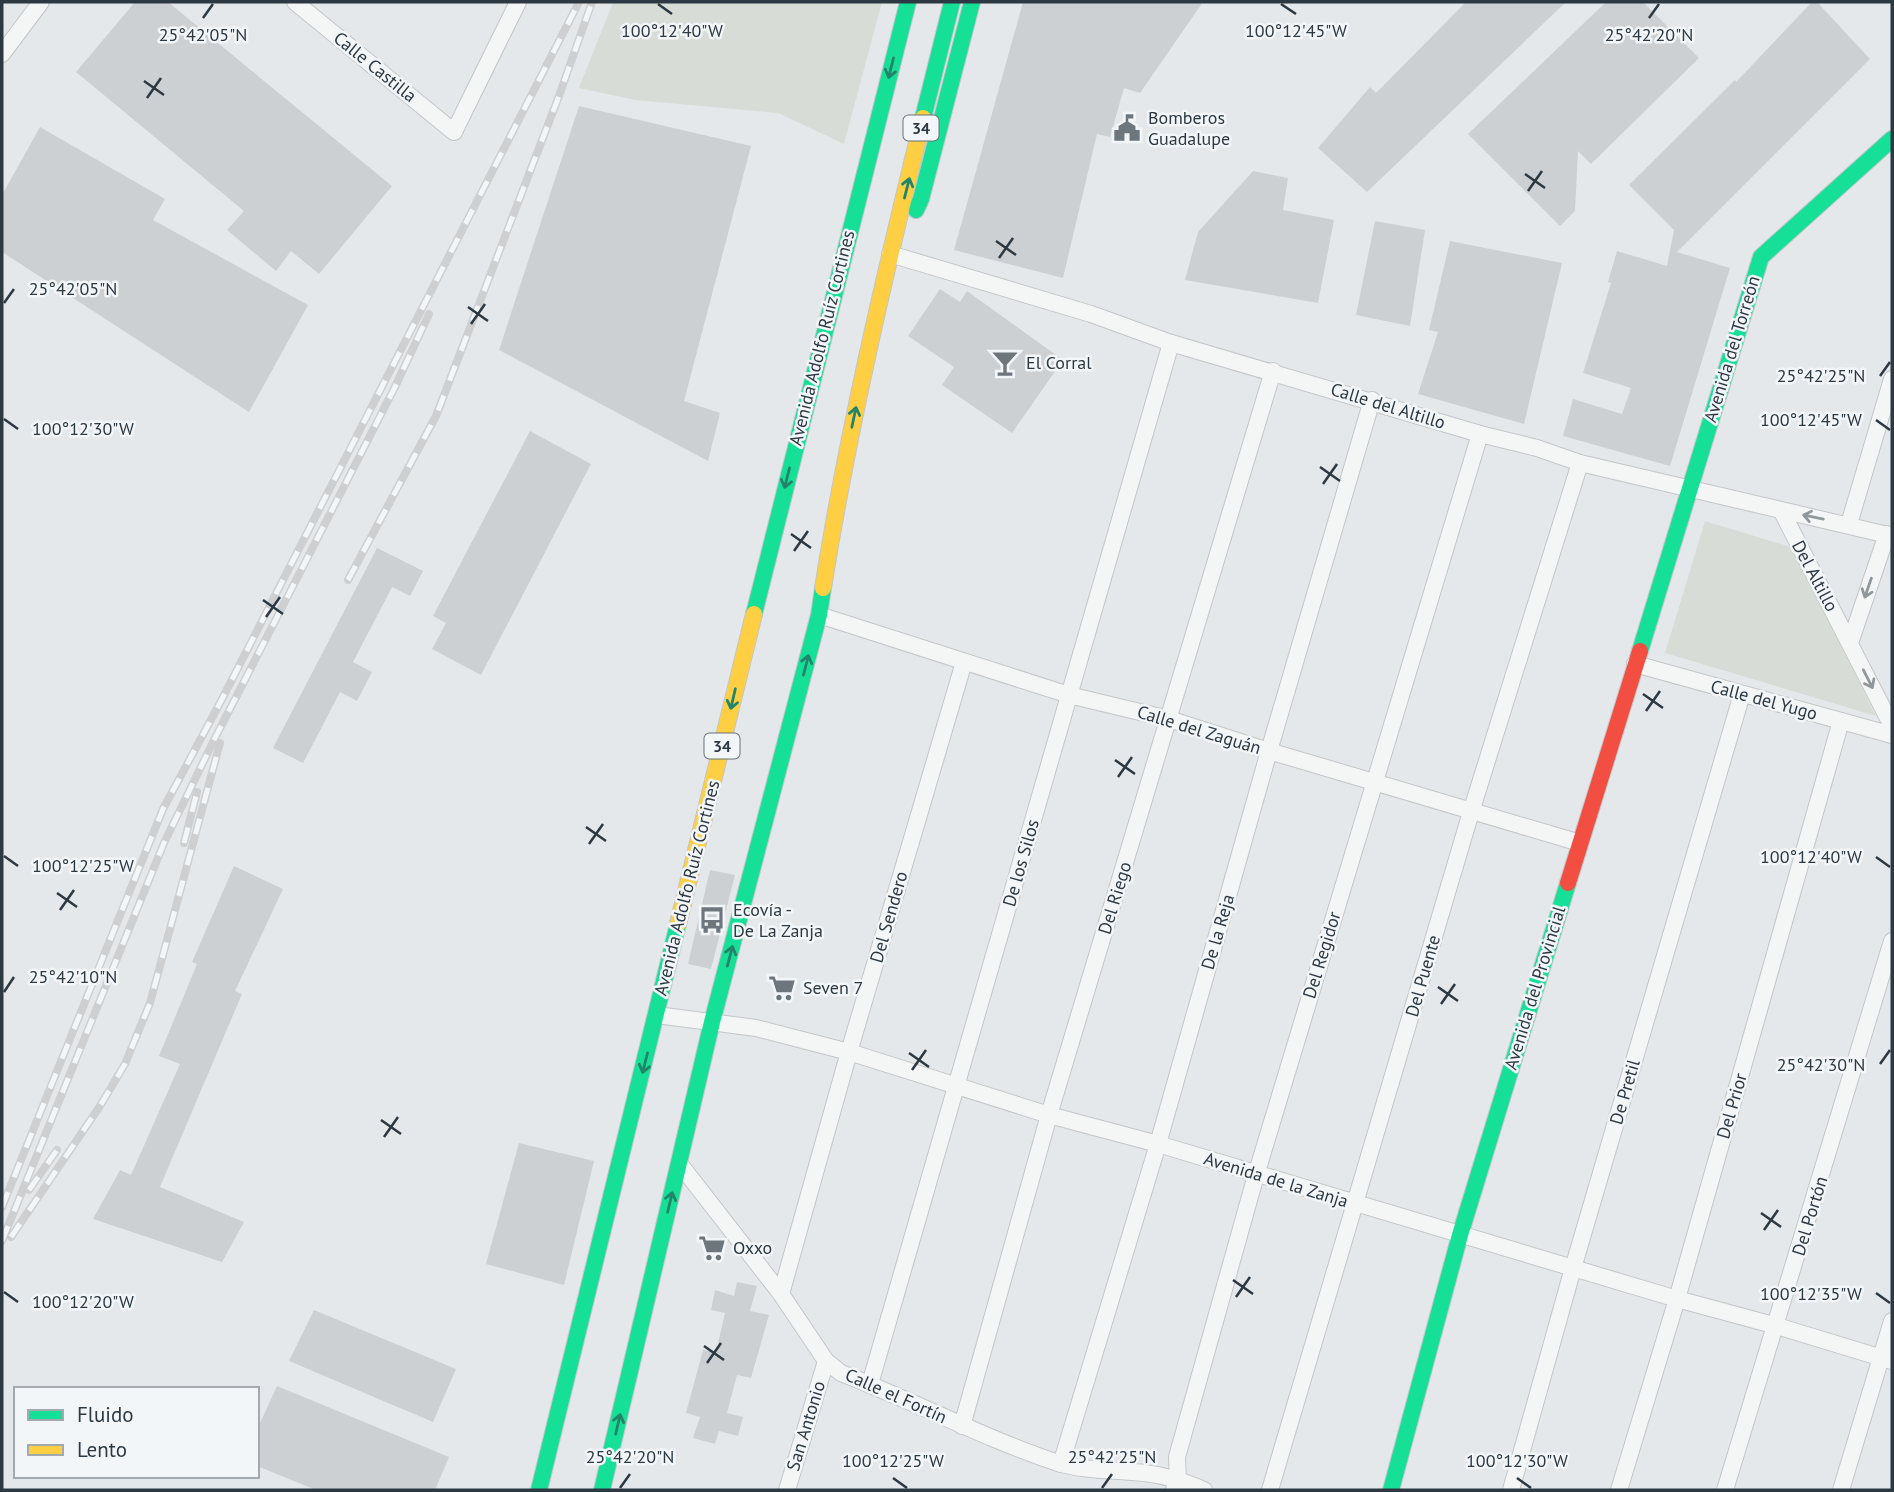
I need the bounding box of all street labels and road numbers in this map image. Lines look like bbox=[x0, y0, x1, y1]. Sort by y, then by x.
street label: Calle Castilla bbox=[329, 26, 421, 107]
road number: 34 bbox=[904, 116, 939, 140]
street label: Avenida Adolfo Ruíz Cortines bbox=[784, 228, 859, 448]
street label: Avenida del Torreón bbox=[1698, 273, 1765, 425]
street label: Calle del Altillo bbox=[1328, 377, 1448, 434]
street label: Del Altillo bbox=[1787, 536, 1844, 615]
street label: Calle del Yugo bbox=[1708, 674, 1820, 725]
street label: Calle del Zaguán bbox=[1134, 700, 1264, 759]
road number: 34 bbox=[704, 734, 740, 758]
street label: Avenida Adolfo Ruíz Cortines bbox=[649, 778, 724, 998]
street label: De los Silos bbox=[997, 816, 1044, 909]
street label: Del Riego bbox=[1093, 859, 1136, 937]
street label: Del Sendero bbox=[864, 868, 913, 965]
street label: De la Reja bbox=[1196, 891, 1239, 972]
street label: Avenida del Provincial bbox=[1499, 903, 1571, 1072]
street label: Del Regidor bbox=[1297, 909, 1346, 1001]
street label: Del Puente bbox=[1400, 932, 1445, 1019]
street label: De Pretil bbox=[1604, 1056, 1645, 1127]
street label: Del Prior bbox=[1711, 1070, 1752, 1141]
street label: Avenida de la Zanja bbox=[1201, 1147, 1351, 1212]
street label: Del Portón bbox=[1787, 1173, 1833, 1258]
street label: Calle el Fortín bbox=[842, 1363, 951, 1428]
street label: San Antonio bbox=[781, 1378, 830, 1474]

